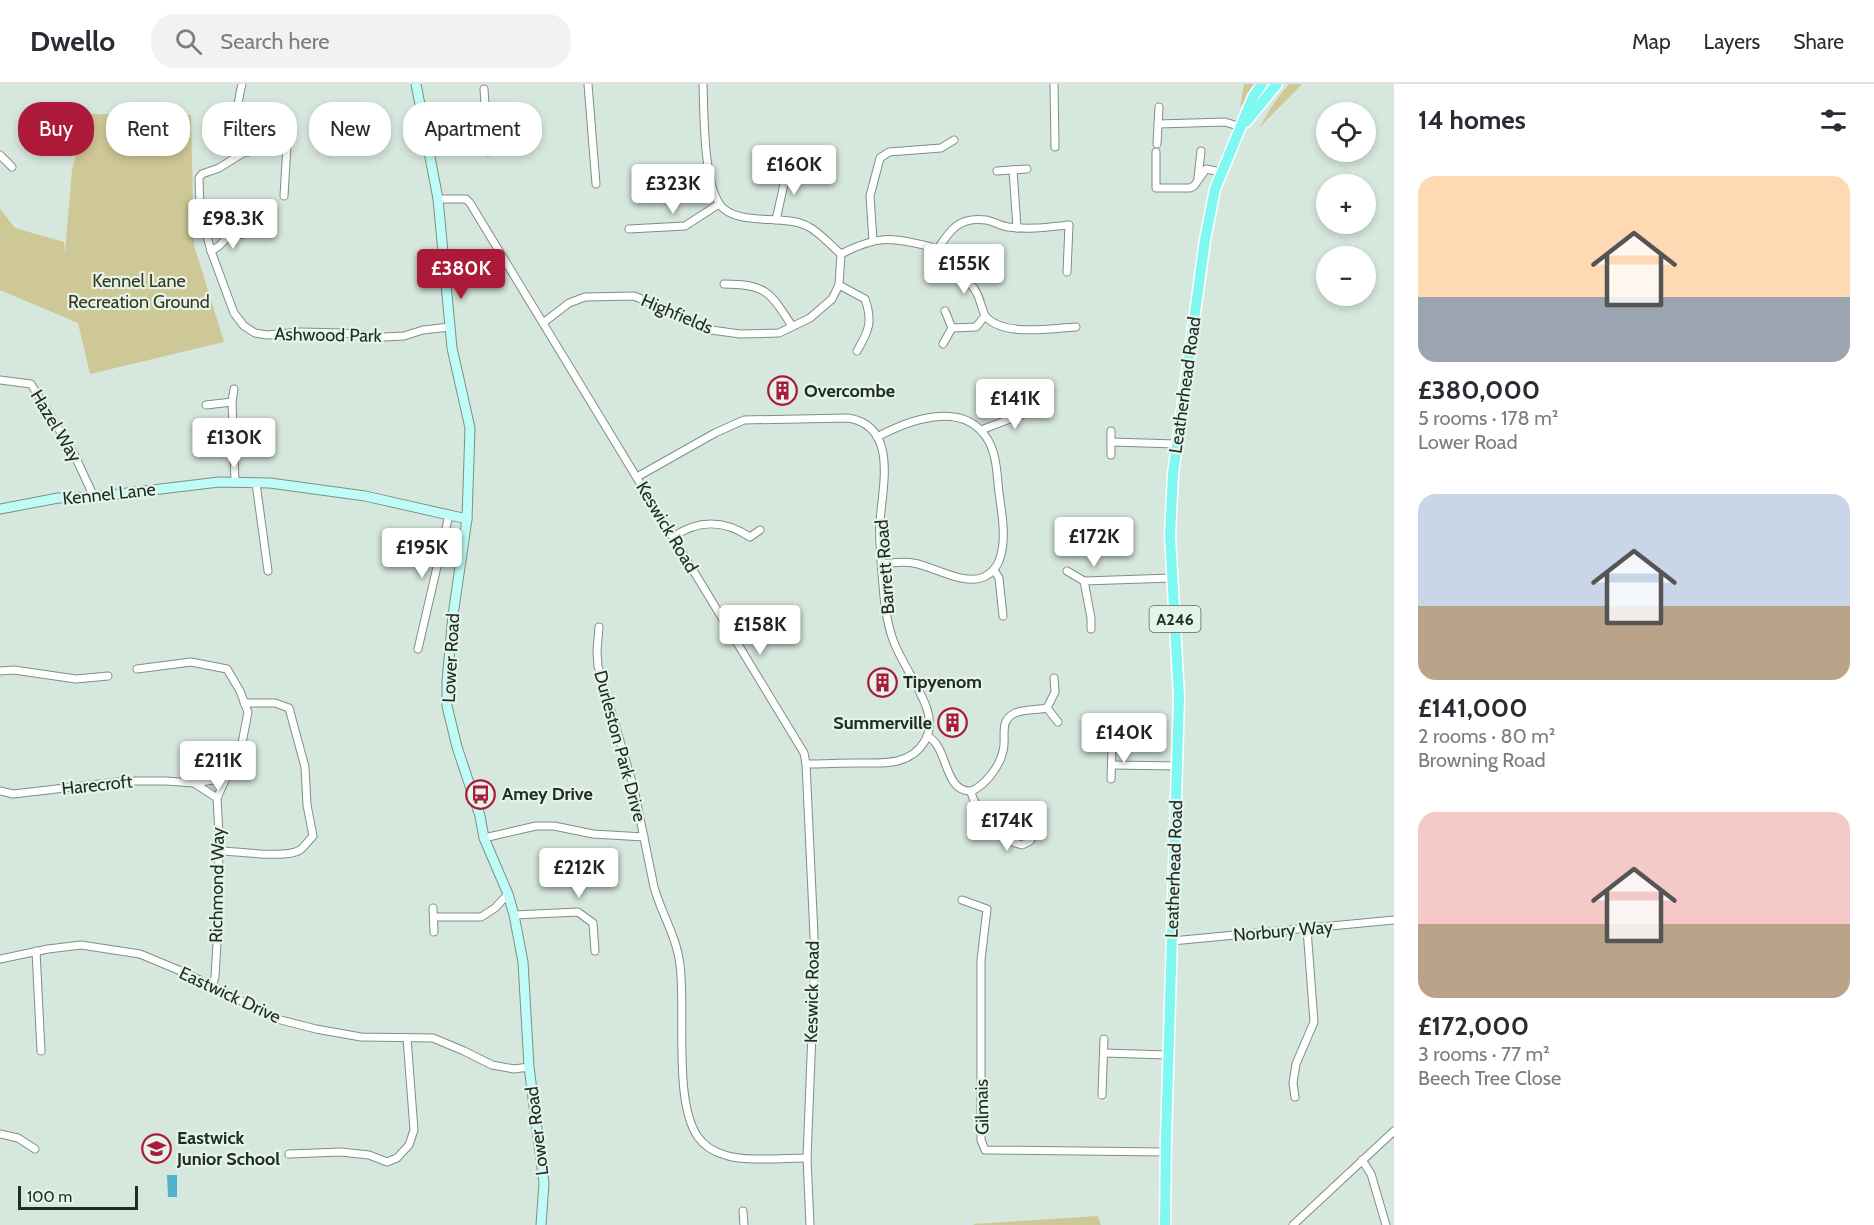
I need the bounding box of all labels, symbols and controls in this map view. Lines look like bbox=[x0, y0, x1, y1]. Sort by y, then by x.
search box bbox=[151, 14, 571, 68]
text: Dwello bbox=[30, 24, 115, 58]
icon: search bbox=[172, 25, 205, 58]
text: Search here bbox=[220, 28, 330, 55]
text: Map bbox=[1632, 29, 1671, 54]
text: Layers bbox=[1704, 29, 1760, 54]
text: Share bbox=[1793, 29, 1844, 54]
chip: Buy bbox=[18, 102, 94, 156]
chip: Rent bbox=[106, 102, 190, 156]
chip: Filters bbox=[202, 102, 297, 156]
chip: New bbox=[309, 102, 391, 156]
chip: Apartment bbox=[403, 102, 542, 156]
map controls bbox=[1316, 102, 1376, 306]
button: locate bbox=[1316, 102, 1376, 162]
text: 14 homes bbox=[1418, 104, 1526, 136]
icon: filters bbox=[1817, 104, 1850, 137]
pin: £160K bbox=[752, 145, 836, 196]
text: £160K bbox=[766, 152, 822, 176]
pin: £323K bbox=[631, 164, 715, 215]
text: £323K bbox=[645, 171, 701, 195]
button: + bbox=[1316, 174, 1376, 234]
pin: £98.3K bbox=[184, 199, 282, 250]
text: £98.3K bbox=[202, 206, 264, 230]
icon: home bbox=[1580, 215, 1688, 323]
pin: £155K bbox=[922, 244, 1006, 295]
button: − bbox=[1316, 246, 1376, 306]
pin: £380K bbox=[419, 249, 503, 300]
text: £155K bbox=[938, 251, 990, 275]
text: £380K bbox=[431, 256, 491, 280]
park label: Kennel Lane Recreation Ground bbox=[68, 270, 210, 313]
street label: Highfields bbox=[638, 289, 716, 339]
street label: Leatherhead Road bbox=[1165, 315, 1205, 455]
street label: Ashwood Park bbox=[274, 323, 383, 347]
text: £380,000 bbox=[1418, 374, 1540, 406]
building icon: Overcombe bbox=[767, 375, 799, 407]
pin: £141K bbox=[973, 379, 1057, 430]
place label: Overcombe bbox=[804, 380, 895, 402]
street label: Hazel Way bbox=[26, 386, 86, 466]
text: £141K bbox=[990, 386, 1040, 410]
text: 5 rooms · 178 m² bbox=[1418, 406, 1558, 430]
pin: £130K bbox=[192, 418, 276, 469]
text: £130K bbox=[206, 425, 262, 449]
text: Lower Road bbox=[1418, 430, 1518, 454]
street label: Keswick Road bbox=[631, 477, 703, 577]
street label: Kennel Lane bbox=[61, 478, 157, 510]
pin: £172K bbox=[1052, 517, 1136, 568]
street label: Barrett Road bbox=[871, 519, 899, 615]
text: £172K bbox=[1068, 524, 1120, 548]
pin: £195K bbox=[380, 528, 464, 579]
icon: home bbox=[1580, 533, 1688, 641]
text: £195K bbox=[396, 535, 448, 559]
pin: £158K bbox=[718, 605, 802, 656]
road number: A246 bbox=[1150, 606, 1200, 632]
text: £158K bbox=[733, 612, 787, 636]
street label: Lower Road bbox=[438, 613, 464, 703]
building icon: Tipyenom bbox=[866, 666, 898, 698]
street label: Durleston Park Drive bbox=[589, 668, 651, 824]
place label: Tipyenom bbox=[903, 671, 982, 693]
text: £141,000 bbox=[1418, 692, 1528, 724]
building icon: Summerville bbox=[937, 707, 969, 739]
place label: Summerville bbox=[833, 712, 932, 734]
pin: £140K bbox=[1082, 713, 1166, 764]
text: £140K bbox=[1096, 720, 1152, 744]
text: 2 rooms · 80 m² bbox=[1418, 724, 1555, 748]
pin: £211K bbox=[176, 741, 260, 792]
text: £211K bbox=[194, 748, 242, 772]
text: Browning Road bbox=[1418, 748, 1546, 772]
street label: Harecroft bbox=[60, 770, 134, 800]
bus stop icon: Amey Drive bbox=[465, 778, 497, 810]
place label: Amey Drive bbox=[502, 783, 593, 805]
street label: Leatherhead Road bbox=[1161, 800, 1187, 938]
pin: £174K bbox=[965, 801, 1049, 852]
text: £174K bbox=[981, 808, 1033, 832]
street label: Richmond Way bbox=[205, 827, 229, 943]
pin: £212K bbox=[537, 848, 621, 899]
icon: home bbox=[1580, 851, 1688, 959]
text: £212K bbox=[553, 855, 605, 879]
street label: Norbury Way bbox=[1232, 916, 1334, 946]
street label: Keswick Road bbox=[800, 941, 824, 1043]
street label: Eastwick Drive bbox=[176, 962, 284, 1028]
text: £172,000 bbox=[1418, 1010, 1529, 1042]
text: 3 rooms · 77 m² bbox=[1418, 1042, 1550, 1066]
text: Beech Tree Close bbox=[1418, 1066, 1561, 1090]
street label: Gilmais bbox=[971, 1079, 993, 1135]
street label: Lower Road bbox=[521, 1085, 553, 1177]
place label: Eastwick Junior School bbox=[176, 1127, 280, 1170]
school or university icon: Eastwick Junior School bbox=[140, 1132, 172, 1164]
scale bar bbox=[18, 1183, 138, 1210]
text: 100 m bbox=[27, 1187, 72, 1206]

